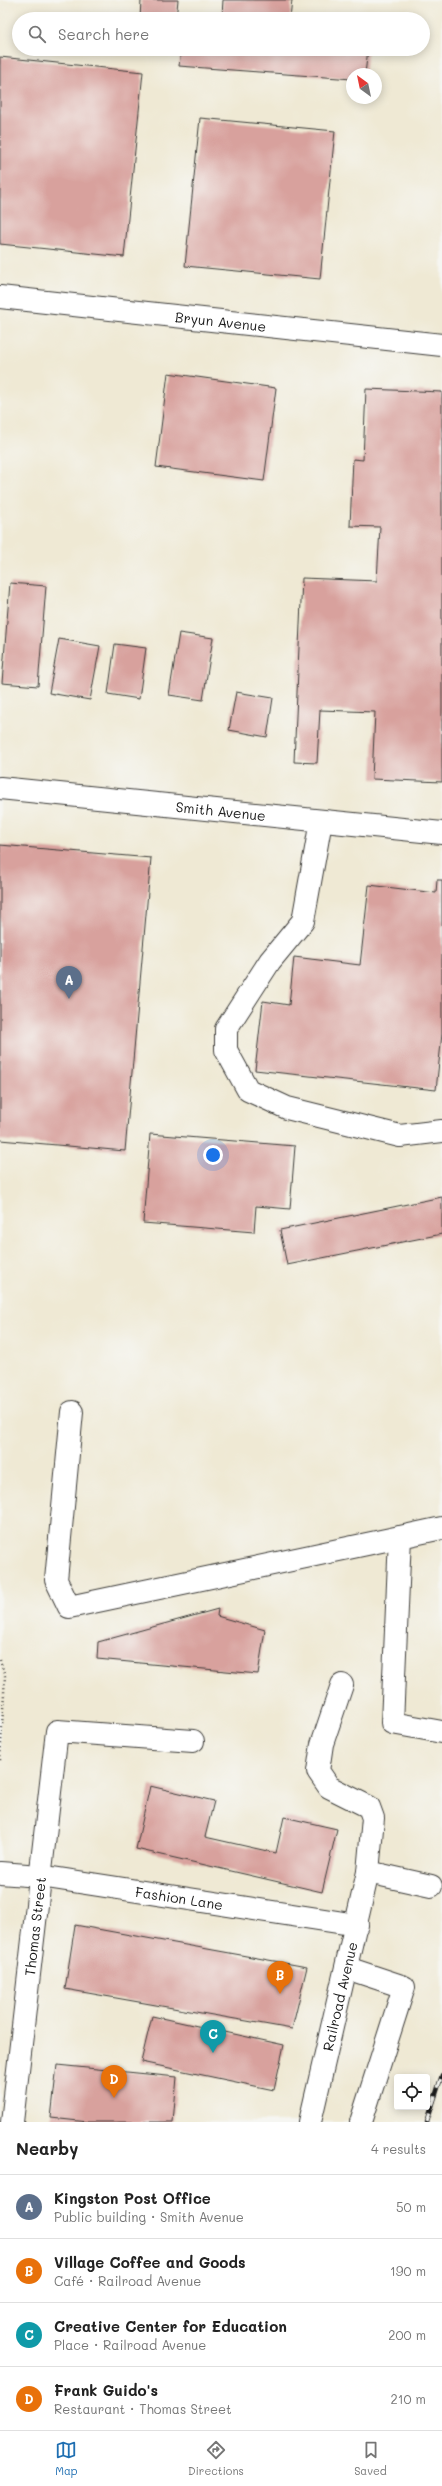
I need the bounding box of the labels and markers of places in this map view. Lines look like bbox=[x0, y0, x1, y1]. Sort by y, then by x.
pin: A bbox=[56, 966, 82, 999]
pin: B bbox=[267, 1961, 293, 1994]
pin: C bbox=[200, 2020, 226, 2053]
pin: D bbox=[101, 2065, 127, 2098]

